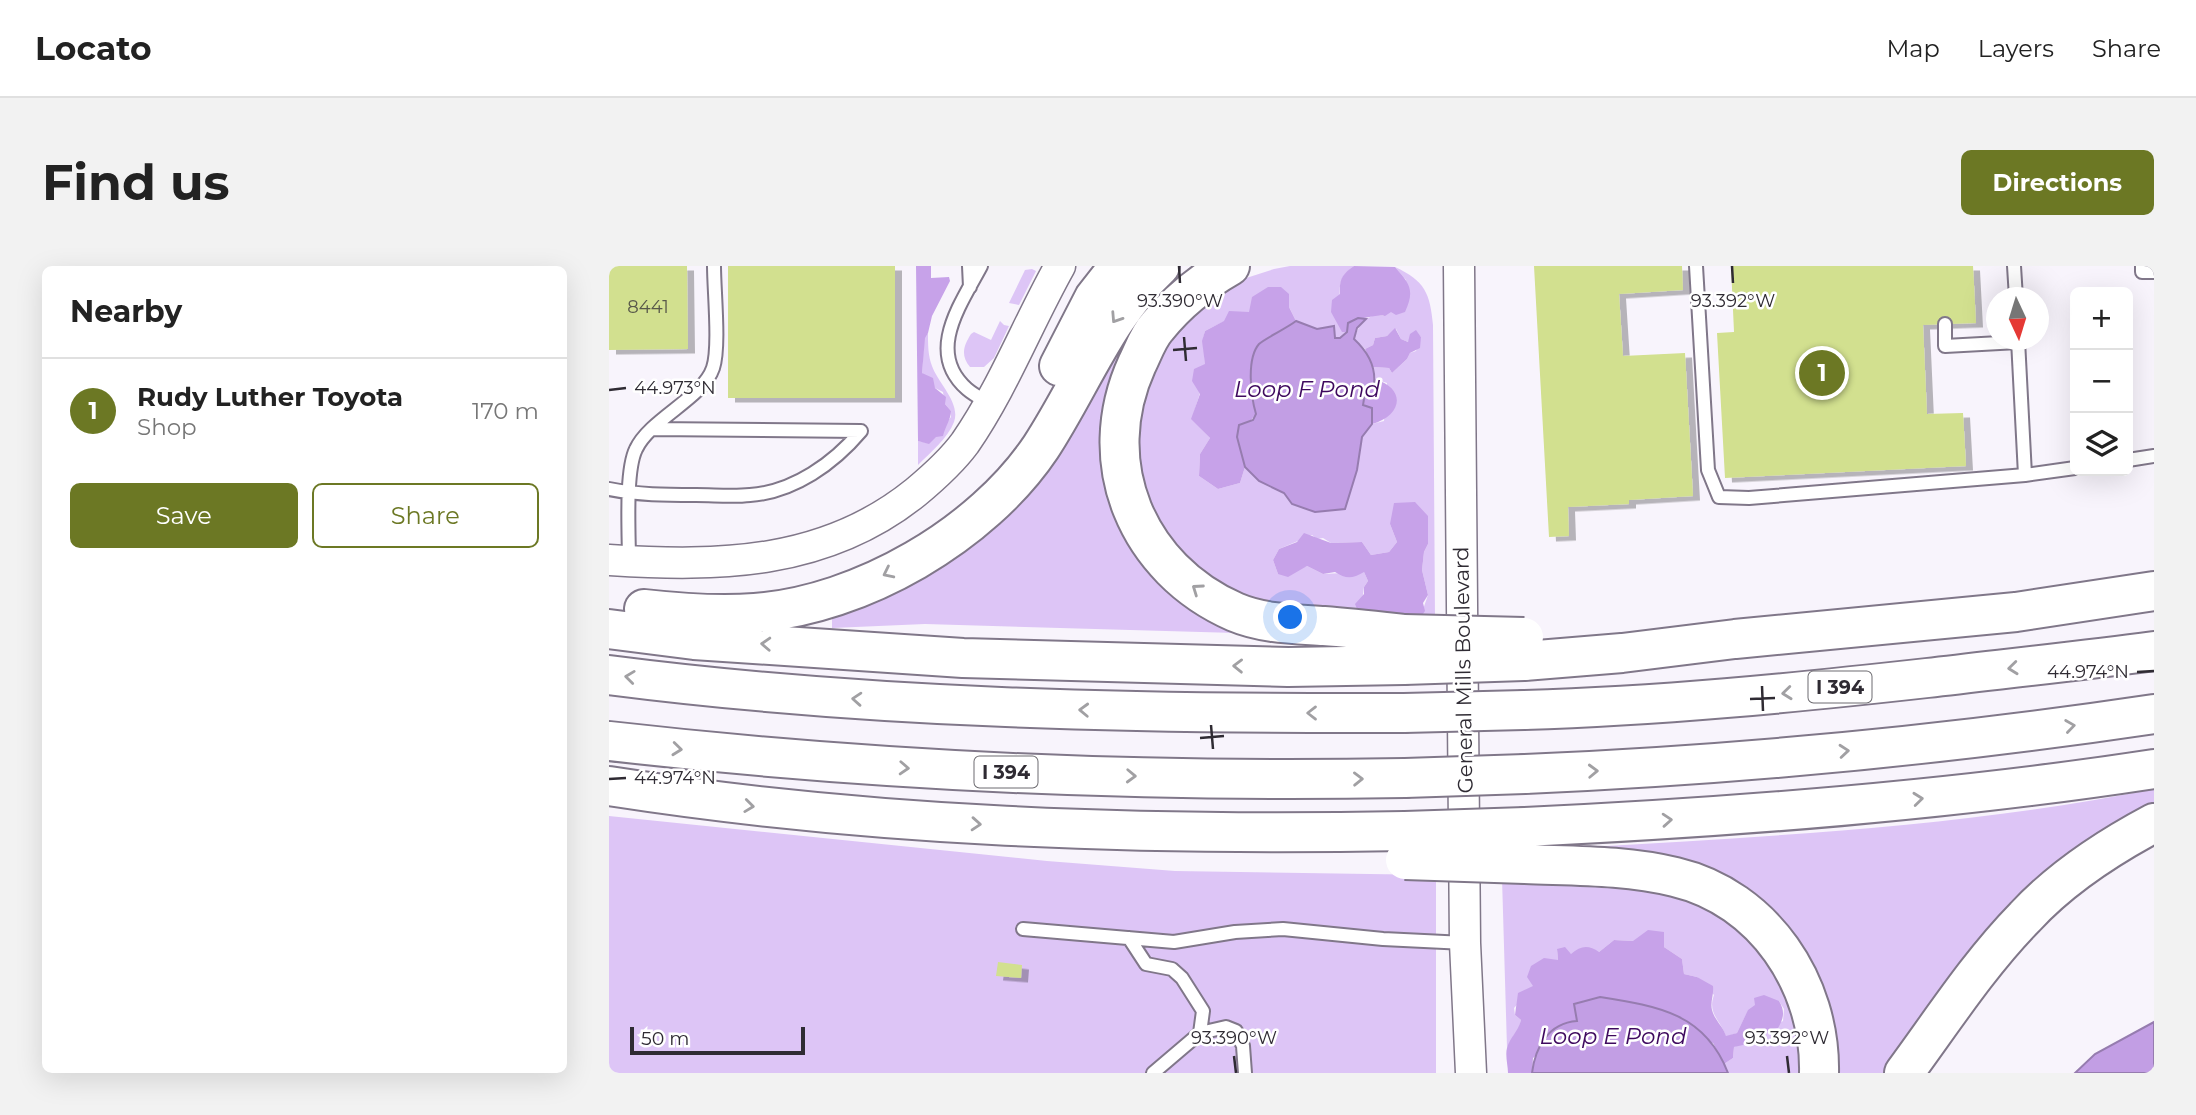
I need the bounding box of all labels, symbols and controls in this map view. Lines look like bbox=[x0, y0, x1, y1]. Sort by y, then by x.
text: Locato bbox=[35, 28, 152, 68]
text: Map bbox=[1886, 34, 1940, 63]
text: Layers bbox=[1978, 34, 2054, 63]
text: Share bbox=[2092, 34, 2161, 63]
button: Directions bbox=[1961, 150, 2154, 215]
text: Find us bbox=[42, 153, 230, 212]
north arrow bbox=[1986, 287, 2049, 350]
map controls bbox=[2070, 287, 2133, 476]
button: + bbox=[2070, 287, 2133, 350]
text: 93.390°W bbox=[1137, 290, 1223, 312]
text: 93.392°W bbox=[1691, 290, 1775, 312]
text: Nearby bbox=[70, 293, 182, 330]
house number: 8441 bbox=[627, 296, 669, 318]
one-way arrow bbox=[1111, 310, 1124, 323]
pin: 1 bbox=[1799, 347, 1845, 399]
button: − bbox=[2070, 350, 2133, 413]
water label: Loop F Pond bbox=[1234, 375, 1381, 403]
text: 44.973°N bbox=[634, 377, 716, 399]
text: Rudy Luther Toyota bbox=[137, 381, 403, 413]
text: 1 bbox=[88, 397, 98, 425]
text: 170 m bbox=[472, 397, 539, 425]
text: Shop bbox=[137, 413, 197, 441]
button: layers bbox=[2070, 413, 2133, 476]
button: Save bbox=[70, 483, 298, 548]
button: Share bbox=[312, 483, 539, 548]
street label: General Mills Boulevard bbox=[1448, 546, 1478, 794]
one-way arrow bbox=[883, 565, 895, 579]
one-way arrow bbox=[1192, 585, 1205, 597]
your location bbox=[1273, 600, 1307, 634]
one-way arrow bbox=[760, 637, 771, 652]
one-way arrow bbox=[1232, 658, 1242, 674]
one-way arrow bbox=[2008, 661, 2019, 676]
text: 44.974°N bbox=[2047, 661, 2129, 683]
one-way arrow bbox=[625, 670, 636, 685]
road number: I 394 bbox=[1809, 672, 1871, 702]
one-way arrow bbox=[1781, 685, 1793, 700]
one-way arrow bbox=[851, 691, 862, 706]
one-way arrow bbox=[1078, 703, 1089, 718]
one-way arrow bbox=[1306, 705, 1316, 721]
one-way arrow bbox=[2064, 719, 2076, 734]
one-way arrow bbox=[672, 741, 683, 756]
one-way arrow bbox=[1839, 744, 1850, 759]
road number: I 394 bbox=[975, 757, 1037, 788]
one-way arrow bbox=[898, 760, 909, 775]
one-way arrow bbox=[1588, 764, 1599, 779]
text: 44.974°N bbox=[634, 767, 716, 789]
one-way arrow bbox=[1126, 768, 1137, 784]
one-way arrow bbox=[1353, 771, 1364, 786]
one-way arrow bbox=[1912, 791, 1924, 806]
one-way arrow bbox=[744, 798, 755, 813]
one-way arrow bbox=[1661, 813, 1672, 828]
one-way arrow bbox=[971, 816, 982, 831]
water label: Loop E Pond bbox=[1539, 1022, 1687, 1050]
scale bar bbox=[630, 1024, 805, 1056]
text: 50 m bbox=[641, 1027, 689, 1050]
text: 93.390°W bbox=[1191, 1027, 1277, 1049]
text: 93.392°W bbox=[1745, 1027, 1829, 1049]

